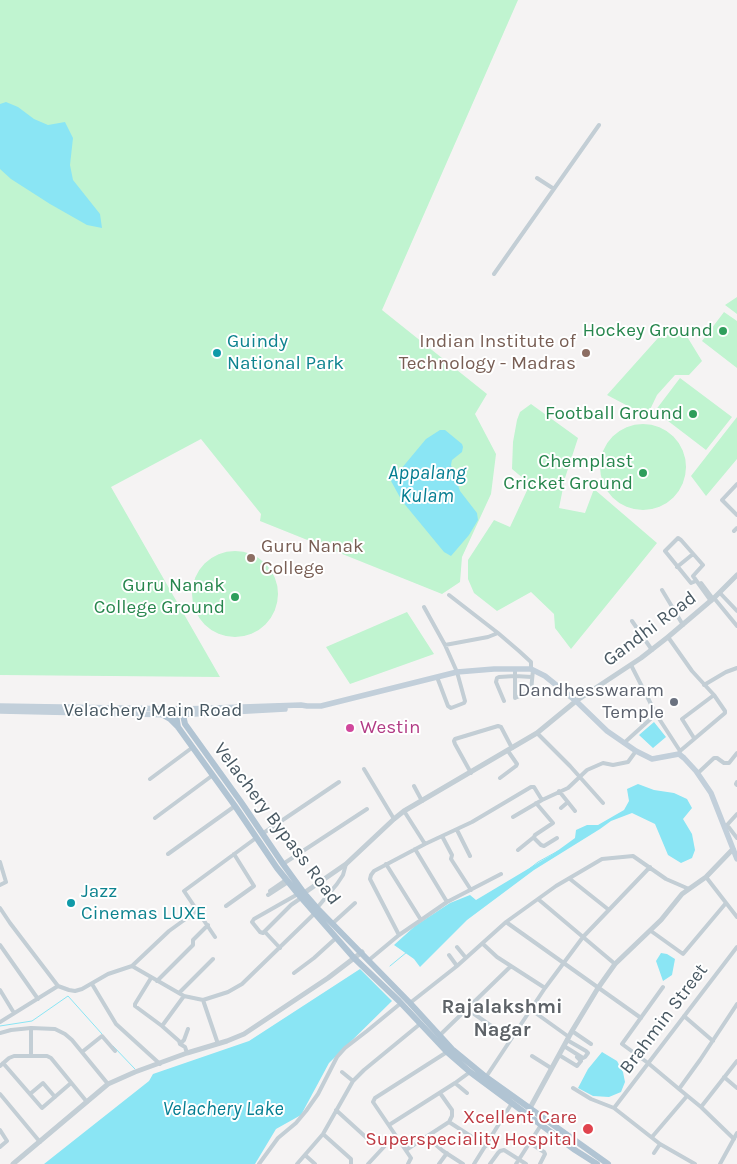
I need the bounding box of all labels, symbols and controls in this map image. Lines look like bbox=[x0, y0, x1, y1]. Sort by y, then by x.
place label: Hockey Ground bbox=[583, 320, 713, 342]
marker: Hockey Ground bbox=[717, 325, 729, 337]
place label: Guindy National Park bbox=[227, 331, 344, 375]
place label: Indian Institute of Technology - Madras bbox=[399, 331, 576, 375]
marker: Guindy National Park bbox=[211, 347, 223, 359]
marker: Indian Institute of Technology - Madras bbox=[580, 347, 592, 359]
place label: Football Ground bbox=[545, 403, 683, 425]
marker: Football Ground bbox=[687, 408, 699, 420]
place label: Chemplast Cricket Ground bbox=[503, 451, 633, 495]
water label: Appalang Kulam bbox=[388, 461, 466, 508]
marker: Chemplast Cricket Ground bbox=[637, 467, 649, 479]
place label: Guru Nanak College bbox=[261, 536, 364, 580]
marker: Guru Nanak College bbox=[245, 552, 257, 564]
place label: Guru Nanak College Ground bbox=[94, 575, 225, 619]
street label: Gandhi Road bbox=[599, 587, 701, 671]
marker: Guru Nanak College Ground bbox=[229, 591, 241, 603]
place label: Dandhesswaram Temple bbox=[518, 680, 664, 724]
marker: Dandhesswaram Temple bbox=[668, 696, 680, 708]
street label: Velachery Main Road bbox=[64, 700, 242, 722]
place label: Westin bbox=[360, 717, 420, 739]
marker: Westin bbox=[344, 722, 356, 734]
street label: Velachery Bypass Road bbox=[209, 738, 345, 910]
place label: Jazz Cinemas LUXE bbox=[81, 881, 206, 925]
marker: Jazz Cinemas LUXE bbox=[65, 897, 77, 909]
street label: Brahmin Street bbox=[615, 959, 713, 1079]
district label: Rajalakshmi Nagar bbox=[441, 995, 563, 1042]
water label: Velachery Lake bbox=[162, 1097, 284, 1121]
place label: Xcellent Care Superspeciality Hospital bbox=[365, 1107, 577, 1151]
marker: Xcellent Care Superspeciality Hospital bbox=[581, 1122, 595, 1136]

